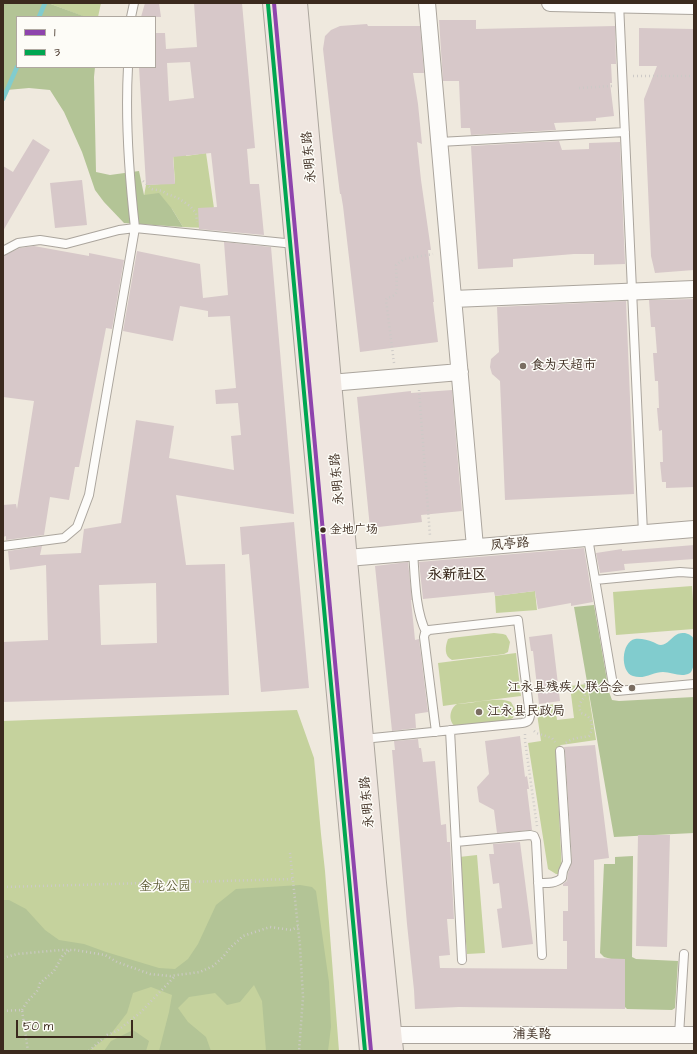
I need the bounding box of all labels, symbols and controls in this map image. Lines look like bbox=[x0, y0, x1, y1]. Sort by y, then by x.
legend bbox=[16, 16, 156, 68]
text: 1 bbox=[54, 24, 56, 41]
text: 3 bbox=[54, 44, 60, 61]
street label: 永明东路 bbox=[300, 130, 320, 184]
place label: 食为天超市 bbox=[531, 358, 596, 374]
marker: 食为天超市 bbox=[518, 361, 528, 371]
street label: 永明东路 bbox=[328, 452, 348, 506]
place label: 金地广场 bbox=[330, 523, 378, 537]
marker: 金地广场 bbox=[318, 525, 328, 535]
street label: 凤亭路 bbox=[490, 536, 530, 554]
district label: 永新社区 bbox=[427, 567, 487, 585]
place label: 江永县残疾人联合会 bbox=[507, 680, 624, 696]
marker: 江永县残疾人联合会 bbox=[627, 683, 637, 693]
place label: 江永县民政局 bbox=[487, 704, 565, 720]
marker: 江永县民政局 bbox=[474, 707, 484, 717]
street label: 永明东路 bbox=[358, 775, 378, 829]
park label: 金龙公园 bbox=[139, 879, 191, 895]
scale bar bbox=[18, 1012, 135, 1038]
text: 50 m bbox=[23, 1018, 53, 1035]
street label: 浦美路 bbox=[513, 1027, 551, 1043]

